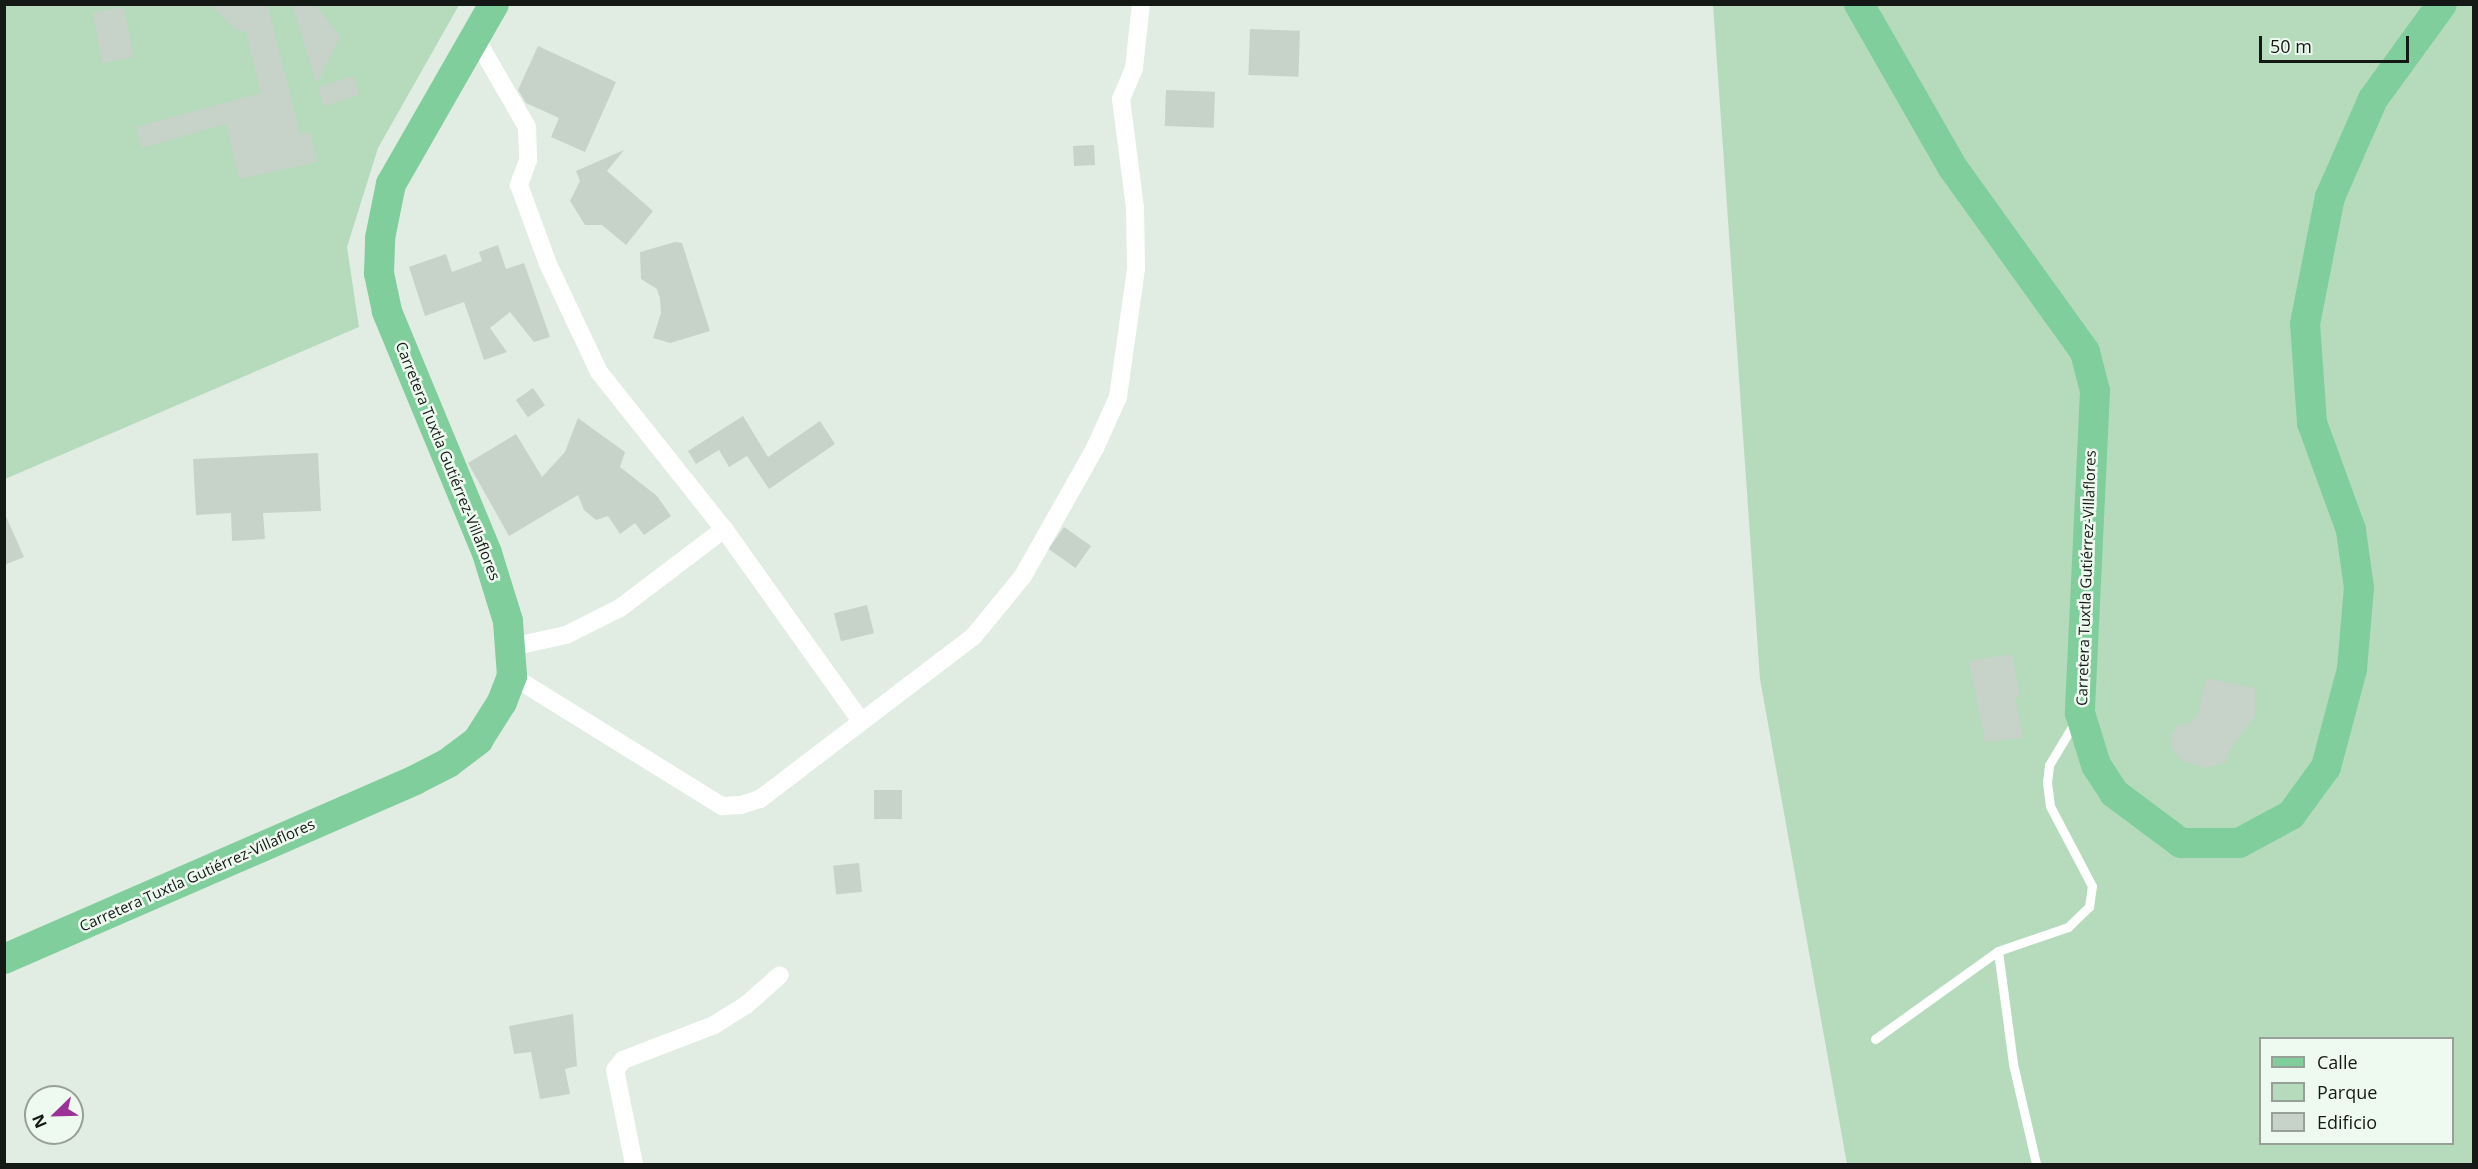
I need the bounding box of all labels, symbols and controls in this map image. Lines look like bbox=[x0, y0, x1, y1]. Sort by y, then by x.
scale bar bbox=[2262, 24, 2412, 62]
text: 50 m bbox=[2270, 34, 2312, 58]
street label: Carretera Tuxtla Gutiérrez-Villaflores bbox=[392, 339, 504, 583]
street label: Carretera Tuxtla Gutiérrez-Villaflores bbox=[2073, 450, 2099, 706]
street label: Carretera Tuxtla Gutiérrez-Villaflores bbox=[77, 815, 317, 935]
legend bbox=[2259, 1037, 2454, 1145]
text: Calle bbox=[2317, 1050, 2358, 1074]
text: Parque bbox=[2317, 1080, 2377, 1104]
north arrow bbox=[24, 1085, 84, 1145]
text: Edificio bbox=[2317, 1110, 2377, 1134]
text: N bbox=[27, 1111, 52, 1132]

